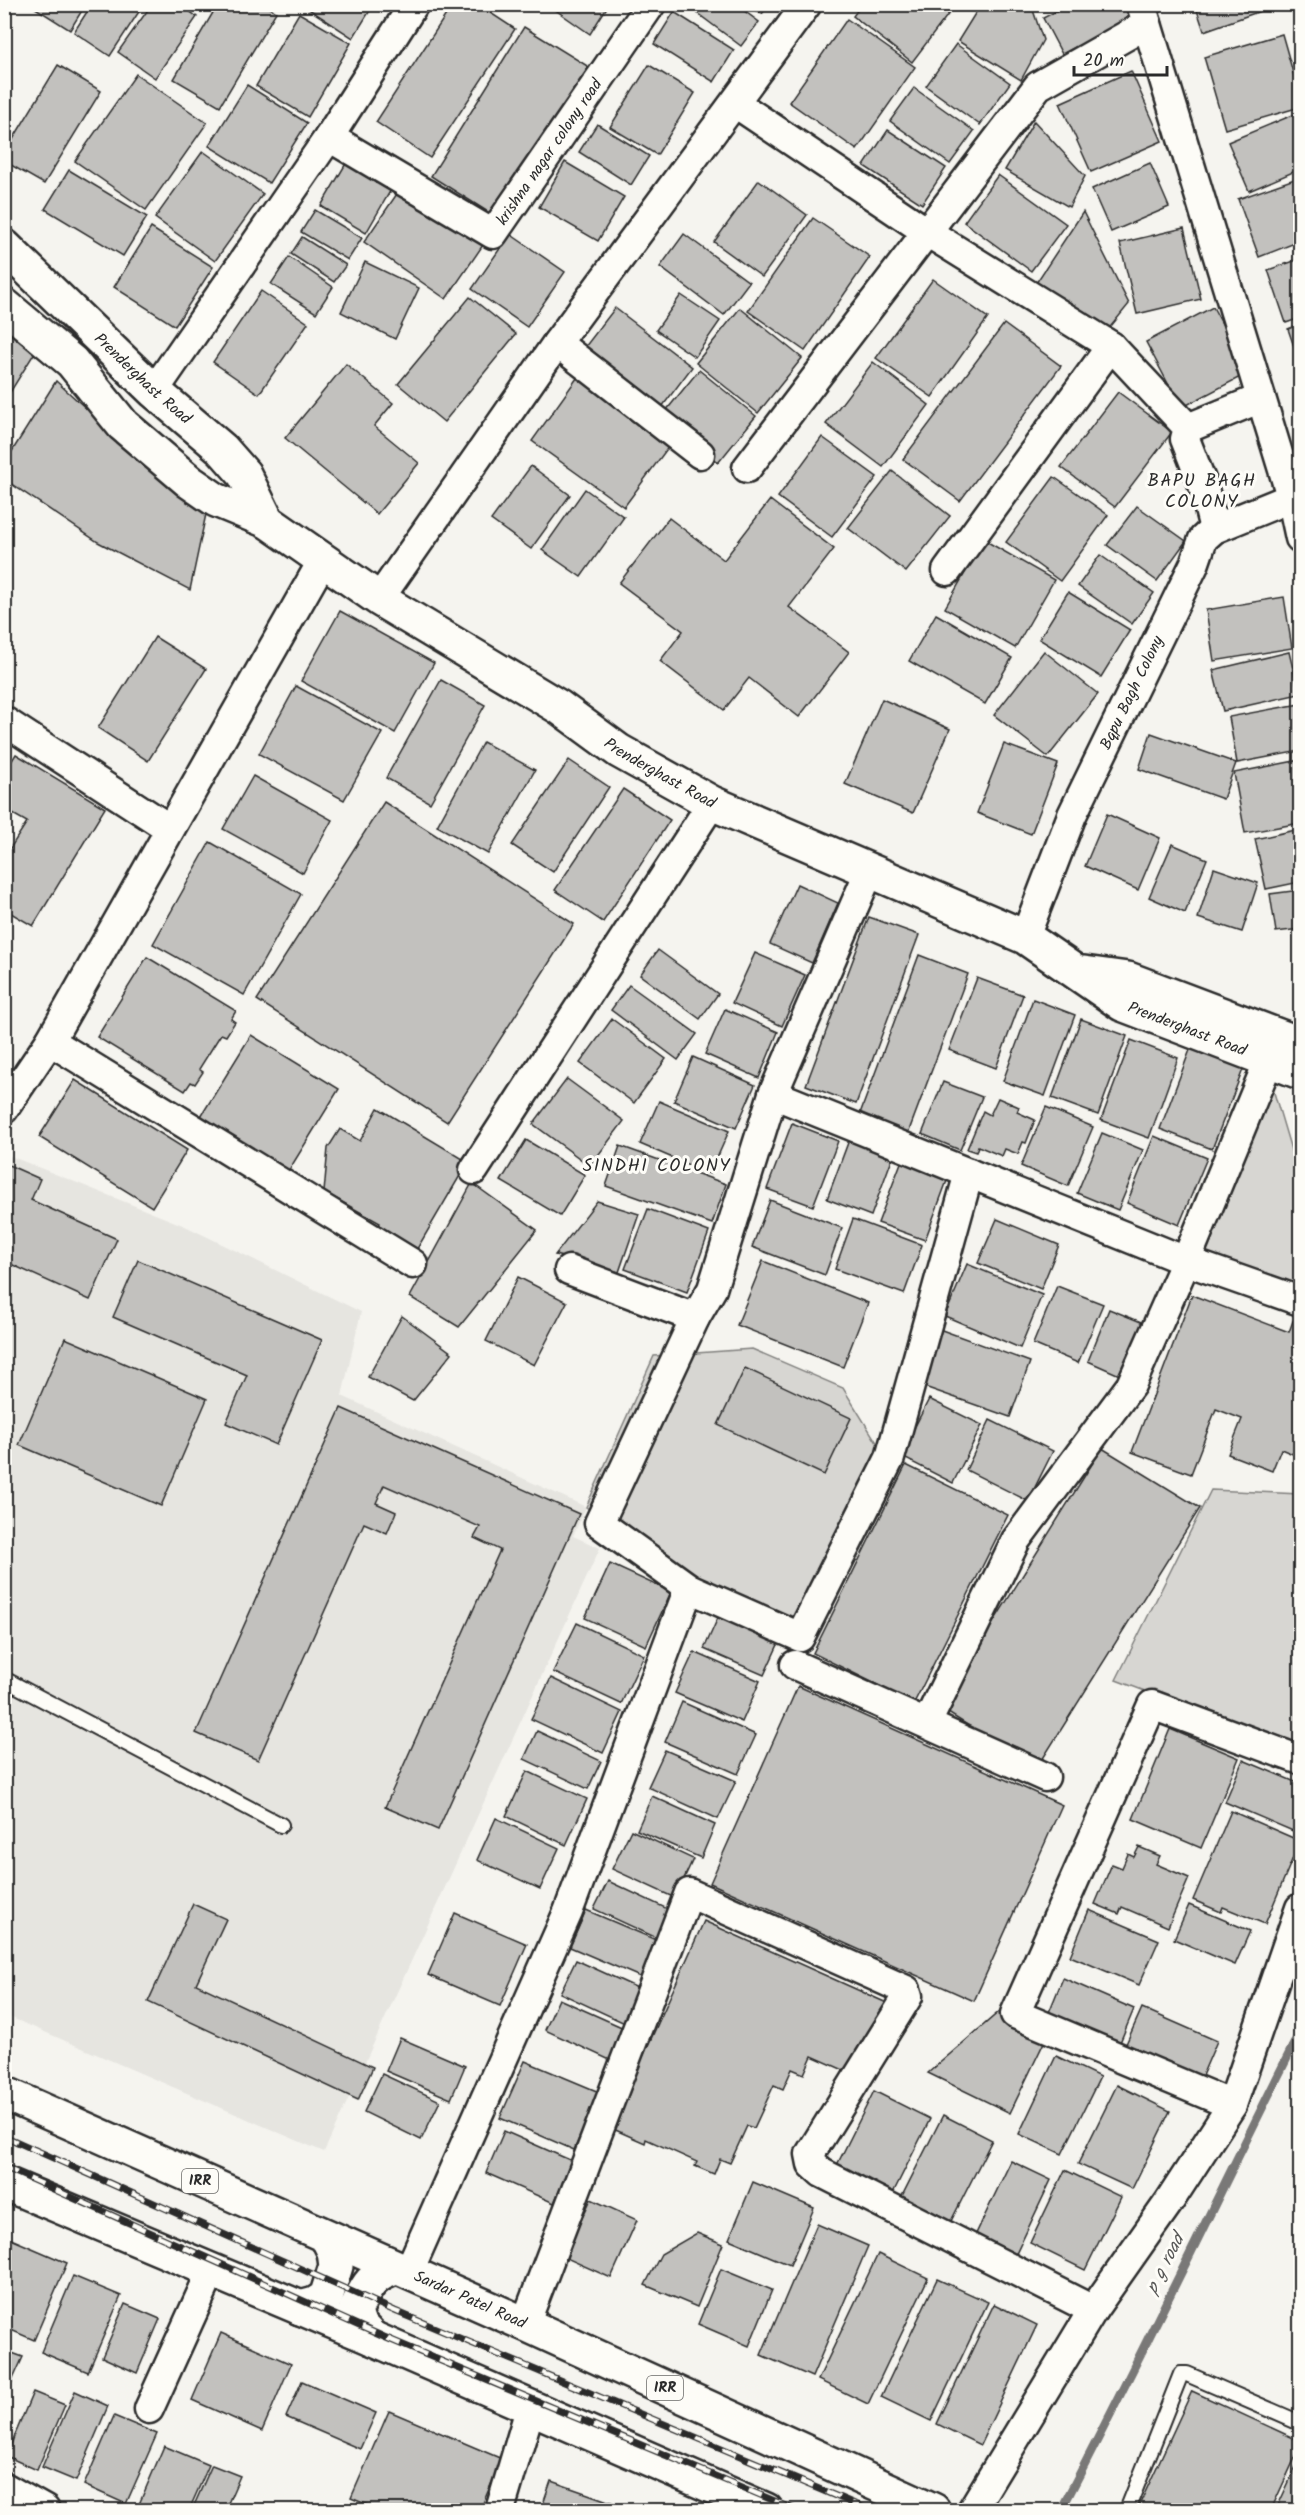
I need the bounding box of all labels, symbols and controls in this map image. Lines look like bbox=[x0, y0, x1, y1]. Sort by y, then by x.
scale bar bbox=[1074, 39, 1167, 77]
text: 20 m bbox=[1083, 47, 1124, 76]
street label: krishna nagar colony road bbox=[490, 73, 609, 231]
street label: Prenderghast Road bbox=[88, 327, 198, 431]
district label: BAPU BAGH COLONY bbox=[1147, 467, 1257, 517]
street label: Bqpu Bagh Colony bbox=[1093, 631, 1170, 754]
street label: Prenderghast Road bbox=[599, 731, 721, 816]
street label: Prenderghast Road bbox=[1124, 995, 1251, 1063]
district label: SINDHI COLONY bbox=[583, 1152, 731, 1181]
road number: IRR bbox=[182, 2169, 218, 2193]
water label: p g road bbox=[1138, 2226, 1195, 2300]
street label: Sardar Patel Road bbox=[410, 2264, 531, 2336]
road number: IRR bbox=[647, 2376, 683, 2400]

